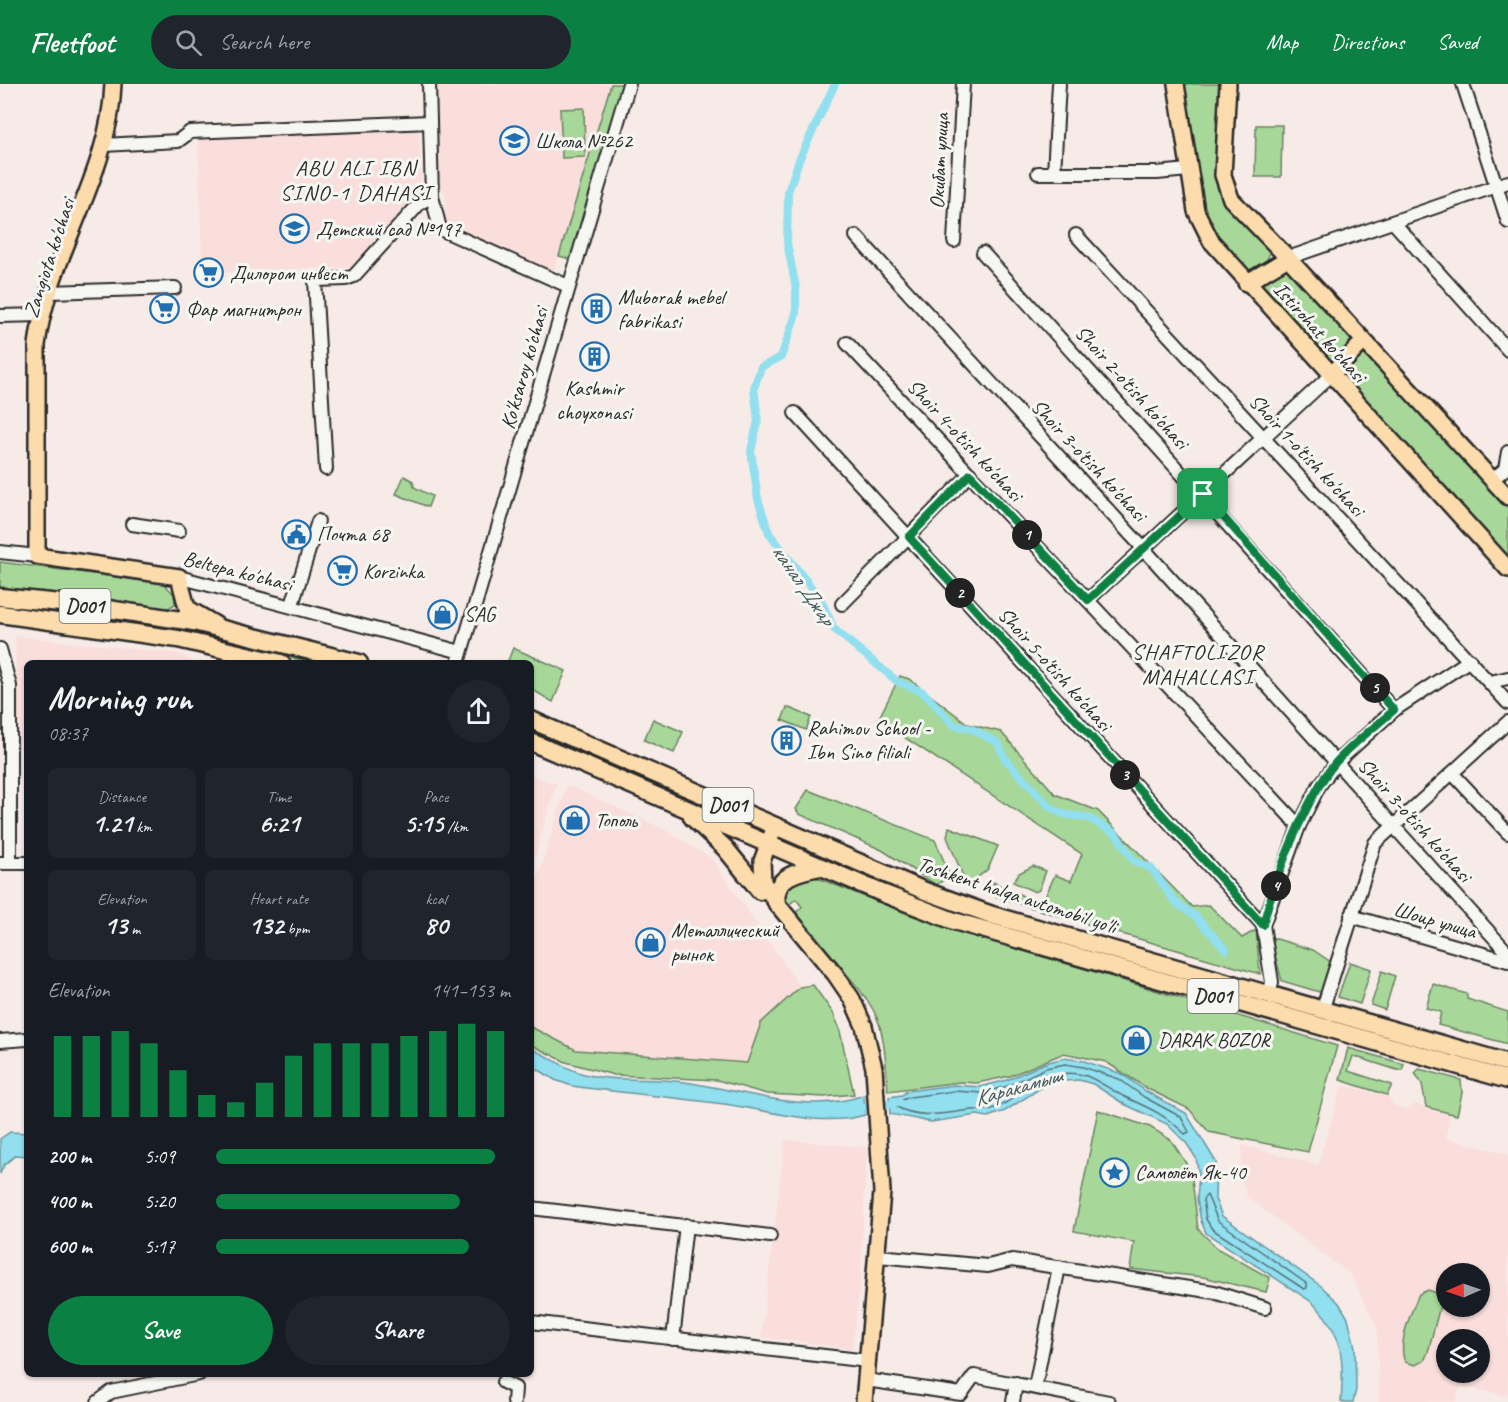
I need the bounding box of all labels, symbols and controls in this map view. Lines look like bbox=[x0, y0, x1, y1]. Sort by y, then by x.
search box bbox=[151, 15, 571, 69]
text: Fleetfoot bbox=[30, 25, 115, 60]
icon: search bbox=[172, 26, 205, 59]
text: Search here bbox=[220, 28, 309, 56]
text: Map bbox=[1266, 29, 1298, 55]
text: Directions bbox=[1331, 29, 1404, 55]
text: Saved bbox=[1437, 29, 1478, 55]
street label: Окибат улица bbox=[924, 111, 955, 209]
school or university icon: Школа №262 bbox=[498, 125, 530, 157]
place label: Школа №262 bbox=[535, 128, 634, 154]
district label: ABU ALI IBN SINO-1 DAHASI bbox=[280, 154, 436, 207]
street label: Zangiota ko'chasi bbox=[17, 192, 81, 321]
school or university icon: Детский сад №197 bbox=[279, 213, 311, 245]
place label: Детский сад №197 bbox=[316, 216, 462, 242]
supermarket icon: Дилором инвест bbox=[193, 257, 225, 289]
place label: Дилором инвест bbox=[230, 260, 348, 286]
street label: Istirohat ko'chasi bbox=[1268, 276, 1374, 390]
place label: Muborak mebel fabrikasi bbox=[618, 284, 727, 334]
supermarket icon: Фар магнитрон bbox=[149, 293, 181, 325]
building icon: Muborak mebel fabrikasi bbox=[581, 293, 613, 325]
place label: Фар магнитрон bbox=[186, 296, 302, 322]
street label: Ko'ksaroy ko'chasi bbox=[494, 301, 555, 432]
street label: Shoir 2-o'tish ko'chasi bbox=[1069, 320, 1197, 457]
building icon: Kashmir choyxonasi bbox=[578, 341, 610, 373]
street label: Shoir 4-o'tish ko'chasi bbox=[902, 373, 1030, 509]
place label: Kashmir choyxonasi bbox=[556, 375, 635, 425]
street label: Shoir 1-o'tish ko'chasi bbox=[1244, 388, 1372, 524]
street label: Shoir 3-o'tish ko'chasi bbox=[1026, 393, 1154, 529]
pin bbox=[1177, 468, 1228, 519]
icon: arrive bbox=[1186, 477, 1219, 510]
public building icon: Почта 68 bbox=[280, 518, 312, 550]
pin: 1 bbox=[1012, 520, 1042, 550]
place label: Почта 68 bbox=[317, 521, 392, 547]
text: 1 bbox=[1023, 525, 1031, 545]
water label: канал Джар bbox=[765, 539, 843, 634]
street label: Beltepa ko'chasi bbox=[181, 545, 298, 598]
supermarket icon: Korzinka bbox=[326, 555, 358, 587]
place label: Korzinka bbox=[363, 558, 426, 584]
pin: 2 bbox=[945, 578, 975, 608]
text: 2 bbox=[956, 583, 964, 603]
road number: D001 bbox=[60, 589, 110, 623]
shop icon: SAG bbox=[427, 598, 459, 630]
place label: SAG bbox=[464, 601, 498, 627]
street label: Shoir 5-o'tish ko'chasi bbox=[992, 602, 1120, 739]
district label: SHAFTOLIZOR MAHALLASI bbox=[1132, 638, 1266, 691]
pin: 5 bbox=[1360, 673, 1390, 703]
text: Morning run bbox=[48, 677, 192, 719]
text: 5 bbox=[1372, 678, 1378, 698]
button: share bbox=[447, 680, 510, 743]
place label: Rahimov School - Ibn Sino filiali bbox=[807, 715, 931, 765]
text: 08:37 bbox=[48, 721, 88, 746]
building icon: Rahimov School - Ibn Sino filiali bbox=[770, 724, 802, 756]
street label: Shoir 3-o'tish ko'chasi bbox=[1352, 753, 1480, 890]
pin: 3 bbox=[1110, 760, 1140, 790]
text: 3 bbox=[1121, 765, 1129, 785]
text: Distance bbox=[98, 787, 146, 807]
text: Time bbox=[267, 787, 291, 807]
text: Pace bbox=[424, 787, 448, 807]
road number: D001 bbox=[702, 788, 754, 822]
shop icon: Тополь bbox=[558, 804, 590, 836]
text: 1.21 bbox=[92, 807, 132, 840]
text: 6:21 bbox=[259, 807, 299, 840]
text: 5:15 bbox=[404, 807, 443, 840]
place label: Тополь bbox=[595, 807, 639, 833]
text: km bbox=[132, 817, 152, 837]
text: /km bbox=[443, 817, 468, 837]
street label: Toshkent halqa avtomobil yo'li bbox=[914, 851, 1123, 940]
pin: 4 bbox=[1261, 871, 1291, 901]
text: 4 bbox=[1272, 876, 1280, 896]
text: Elevation bbox=[97, 889, 147, 909]
text: Heart rate bbox=[250, 889, 308, 909]
text: kcal bbox=[425, 889, 447, 909]
street label: Шоир улица bbox=[1391, 896, 1481, 945]
text: 13 bbox=[104, 909, 127, 942]
text: 132 bbox=[249, 909, 284, 942]
text: 80 bbox=[424, 909, 448, 942]
place label: Металлический рынок bbox=[671, 917, 781, 967]
text: m bbox=[127, 919, 140, 939]
text: bpm bbox=[284, 919, 309, 939]
shop icon: Металлический рынок bbox=[634, 926, 666, 958]
text: Elevation bbox=[48, 978, 110, 1003]
text: 141–153 m bbox=[431, 978, 510, 1003]
road number: D001 bbox=[1188, 979, 1238, 1013]
shop icon: DARAK BOZOR bbox=[1121, 1024, 1153, 1056]
place label: DARAK BOZOR bbox=[1158, 1027, 1271, 1053]
water label: Каракамыш bbox=[971, 1061, 1067, 1113]
text: 200 m bbox=[48, 1144, 91, 1169]
text: 5:09 bbox=[144, 1144, 175, 1169]
place icon: Самолёт Як-40 bbox=[1098, 1156, 1130, 1188]
place label: Самолёт Як-40 bbox=[1135, 1159, 1248, 1185]
text: 400 m bbox=[48, 1189, 91, 1214]
text: 5:20 bbox=[144, 1189, 175, 1214]
text: 600 m bbox=[48, 1234, 92, 1259]
text: 5:17 bbox=[144, 1234, 175, 1259]
north arrow bbox=[1436, 1263, 1490, 1317]
map controls bbox=[1436, 1263, 1490, 1383]
button: Save bbox=[48, 1296, 273, 1365]
button: Share bbox=[285, 1296, 510, 1365]
button: layers bbox=[1436, 1329, 1490, 1383]

